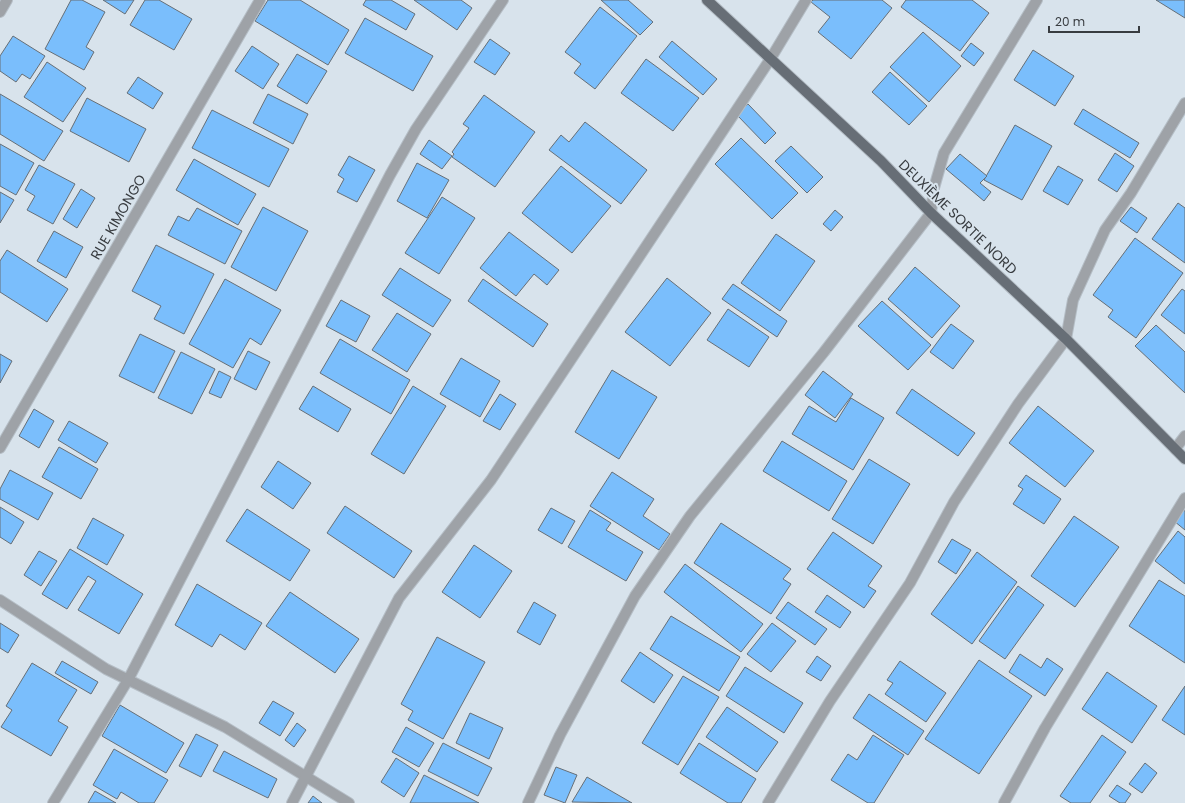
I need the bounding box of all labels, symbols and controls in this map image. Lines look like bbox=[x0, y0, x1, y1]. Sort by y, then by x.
scale bar bbox=[1049, 8, 1139, 34]
text: 20 m bbox=[1055, 13, 1085, 30]
street label: DEUXIÈME SORTIE NORD bbox=[894, 155, 1022, 279]
street label: RUE KIMONGO bbox=[85, 171, 151, 263]

